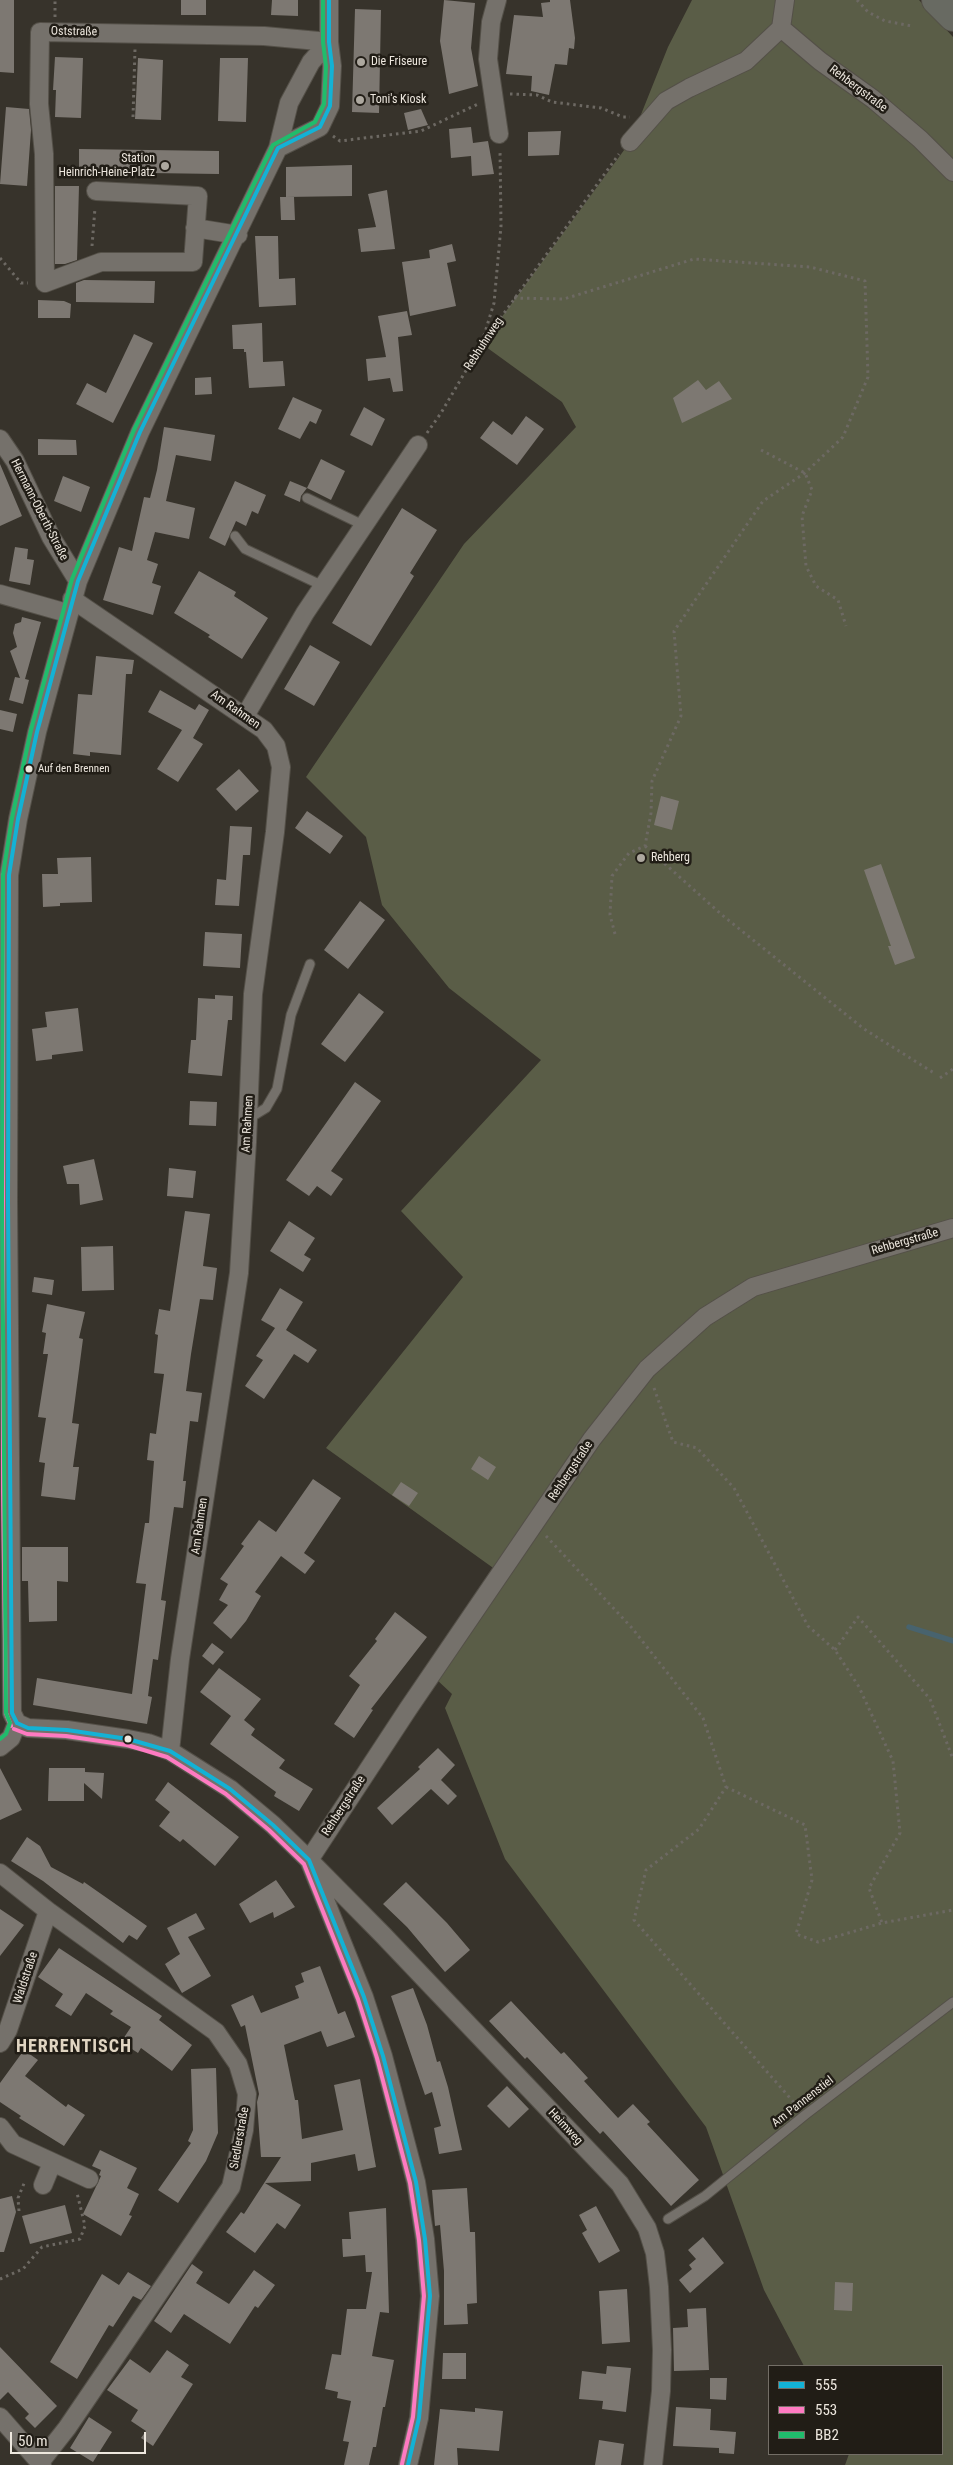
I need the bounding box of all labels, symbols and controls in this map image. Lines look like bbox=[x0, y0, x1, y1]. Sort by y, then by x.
street label: Oststraße bbox=[51, 24, 97, 40]
place label: Die Friseure bbox=[371, 55, 427, 69]
marker: Die Friseure bbox=[355, 56, 367, 68]
street label: Rehbergstraße bbox=[826, 63, 890, 115]
place label: Toni's Kiosk bbox=[370, 93, 426, 107]
marker: Toni's Kiosk bbox=[354, 94, 366, 106]
place label: Station Heinrich-Heine-Platz bbox=[58, 152, 155, 180]
marker: Station Heinrich-Heine-Platz bbox=[159, 160, 171, 172]
street label: Rebhuhnweg bbox=[461, 315, 507, 373]
street label: Hermann-Oberth-Straße bbox=[7, 457, 71, 563]
street label: Am Rahmen bbox=[207, 688, 263, 732]
place label: Auf den Brennen bbox=[38, 762, 110, 776]
marker: Auf den Brennen bbox=[24, 764, 34, 774]
place label: Rehberg bbox=[651, 851, 690, 865]
marker: Rehberg bbox=[635, 852, 647, 864]
street label: Am Rahmen bbox=[239, 1095, 257, 1153]
street label: Rehbergstraße bbox=[870, 1226, 940, 1258]
street label: Rehbergstraße bbox=[546, 1438, 596, 1504]
street label: Am Rahmen bbox=[189, 1497, 211, 1555]
unlabelled marker bbox=[123, 1734, 133, 1744]
street label: Rehbergstraße bbox=[319, 1773, 369, 1839]
street label: Waldstraße bbox=[11, 1950, 41, 2006]
district label: HERRENTISCH bbox=[15, 2036, 133, 2058]
street label: Am Pannenstiel bbox=[769, 2073, 837, 2131]
street label: Siedlerstraße bbox=[227, 2106, 253, 2170]
street label: Heimweg bbox=[545, 2106, 585, 2148]
legend bbox=[768, 2365, 943, 2455]
text: 555 bbox=[815, 2376, 837, 2394]
text: 553 bbox=[815, 2401, 837, 2419]
scale bar bbox=[12, 2422, 149, 2454]
text: BB2 bbox=[815, 2426, 839, 2444]
text: 50 m bbox=[18, 2432, 48, 2450]

